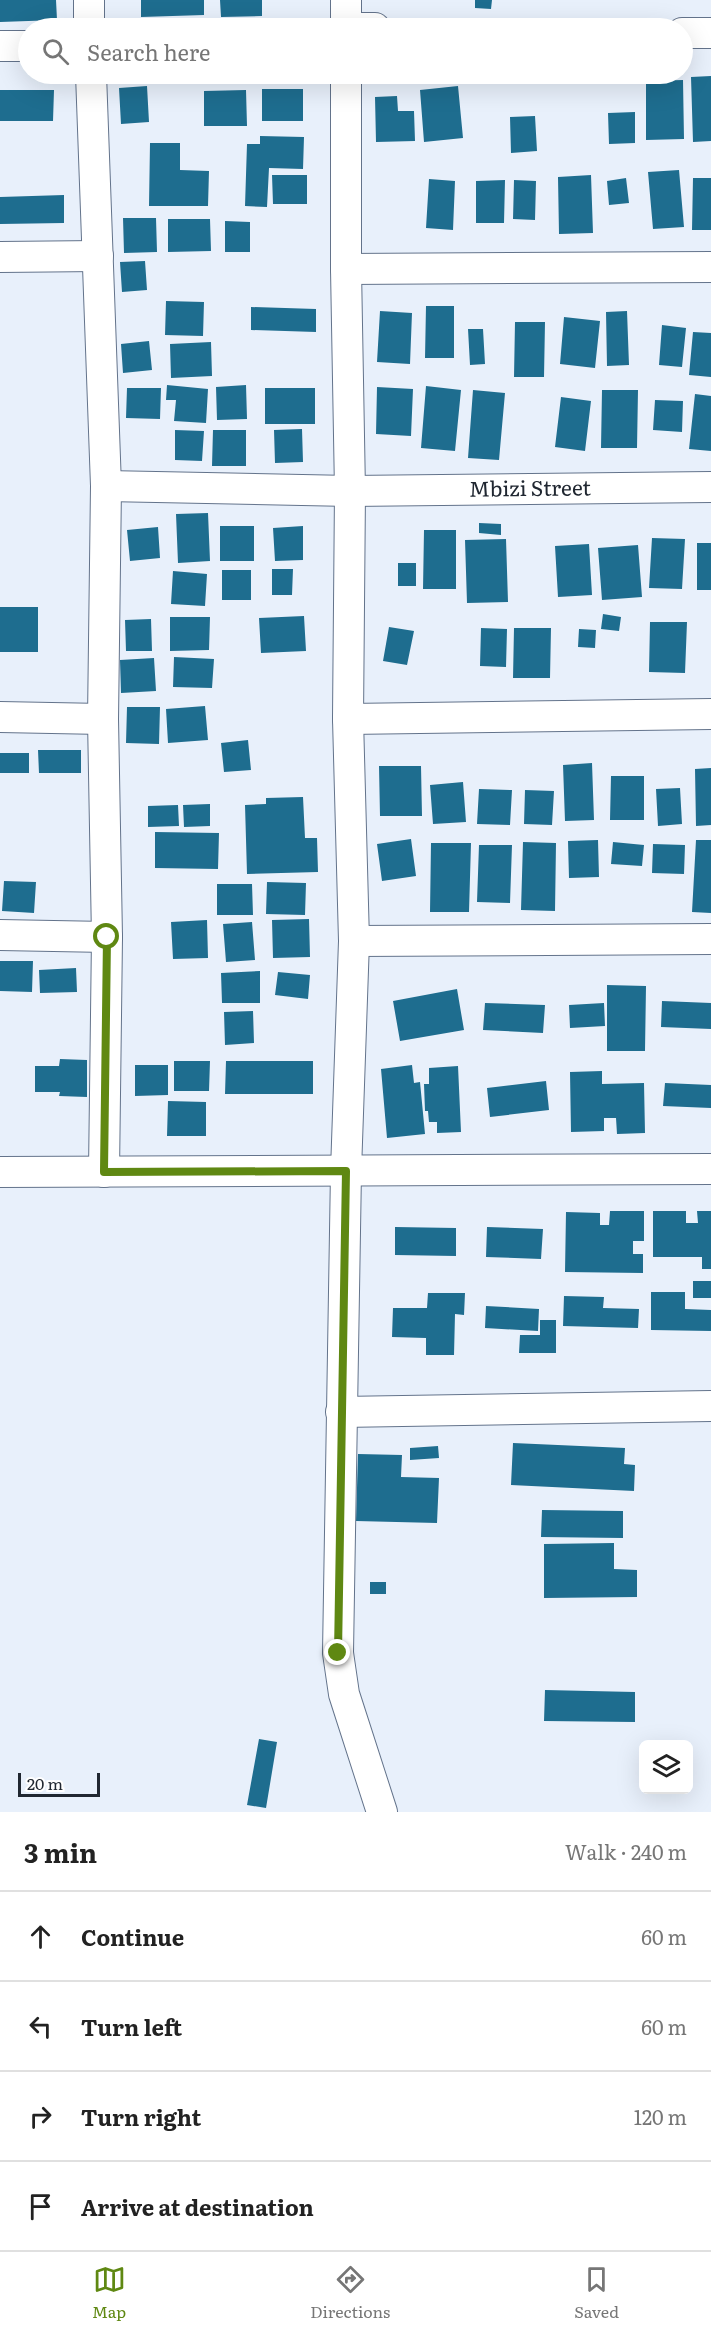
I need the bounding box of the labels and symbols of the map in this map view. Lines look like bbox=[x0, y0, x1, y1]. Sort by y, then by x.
street label: Mbizi Street bbox=[469, 470, 592, 503]
route start bbox=[93, 923, 119, 949]
route end bbox=[324, 1639, 350, 1665]
scale bar bbox=[18, 1770, 100, 1798]

